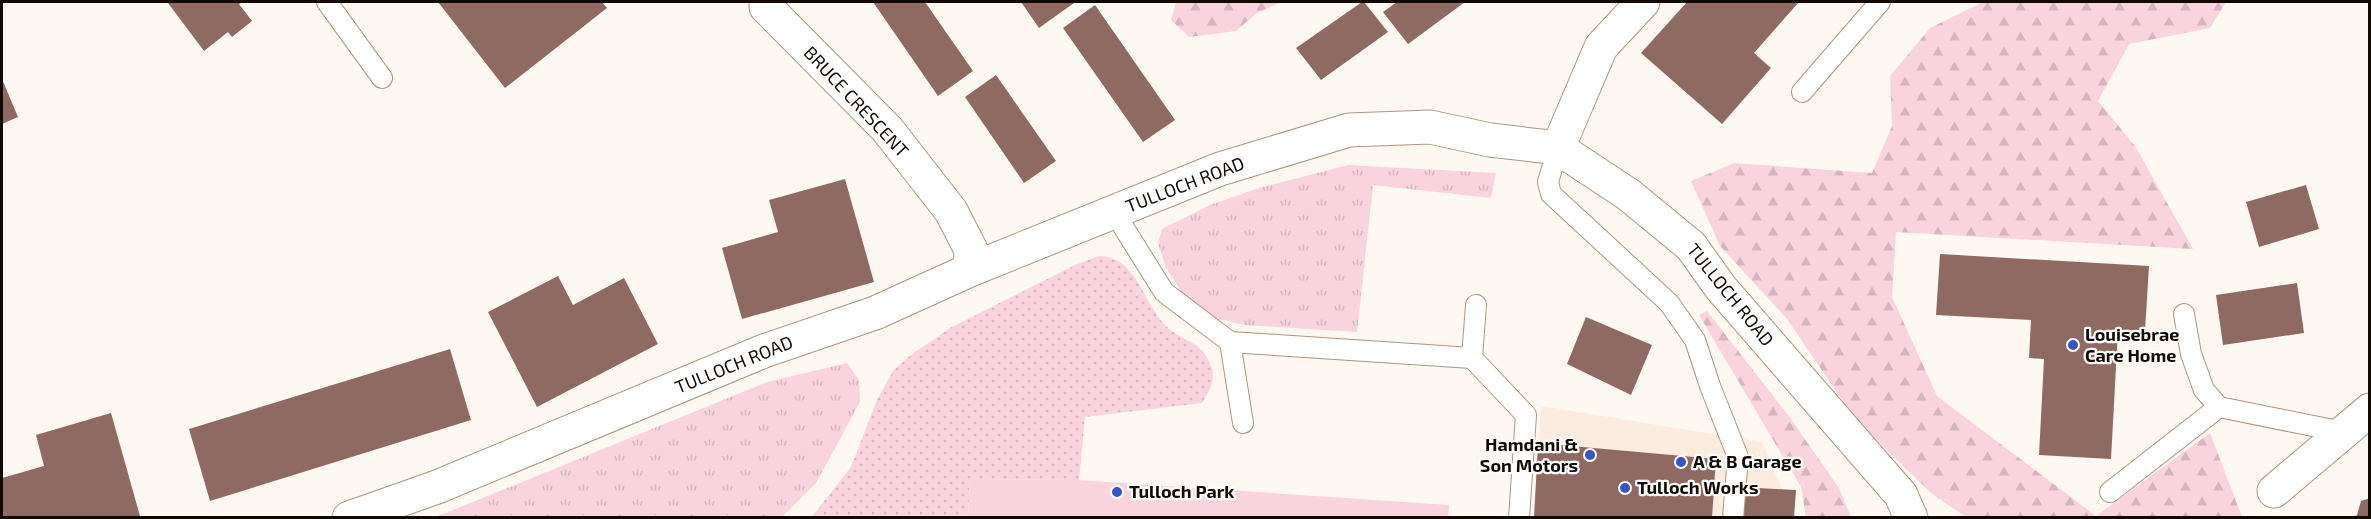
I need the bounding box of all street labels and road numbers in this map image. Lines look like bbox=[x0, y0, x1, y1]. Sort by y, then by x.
street label: BRUCE CRESCENT bbox=[800, 41, 914, 162]
street label: TULLOCH ROAD bbox=[1122, 151, 1247, 217]
street label: TULLOCH ROAD bbox=[1683, 239, 1779, 350]
street label: TULLOCH ROAD bbox=[671, 330, 796, 398]

